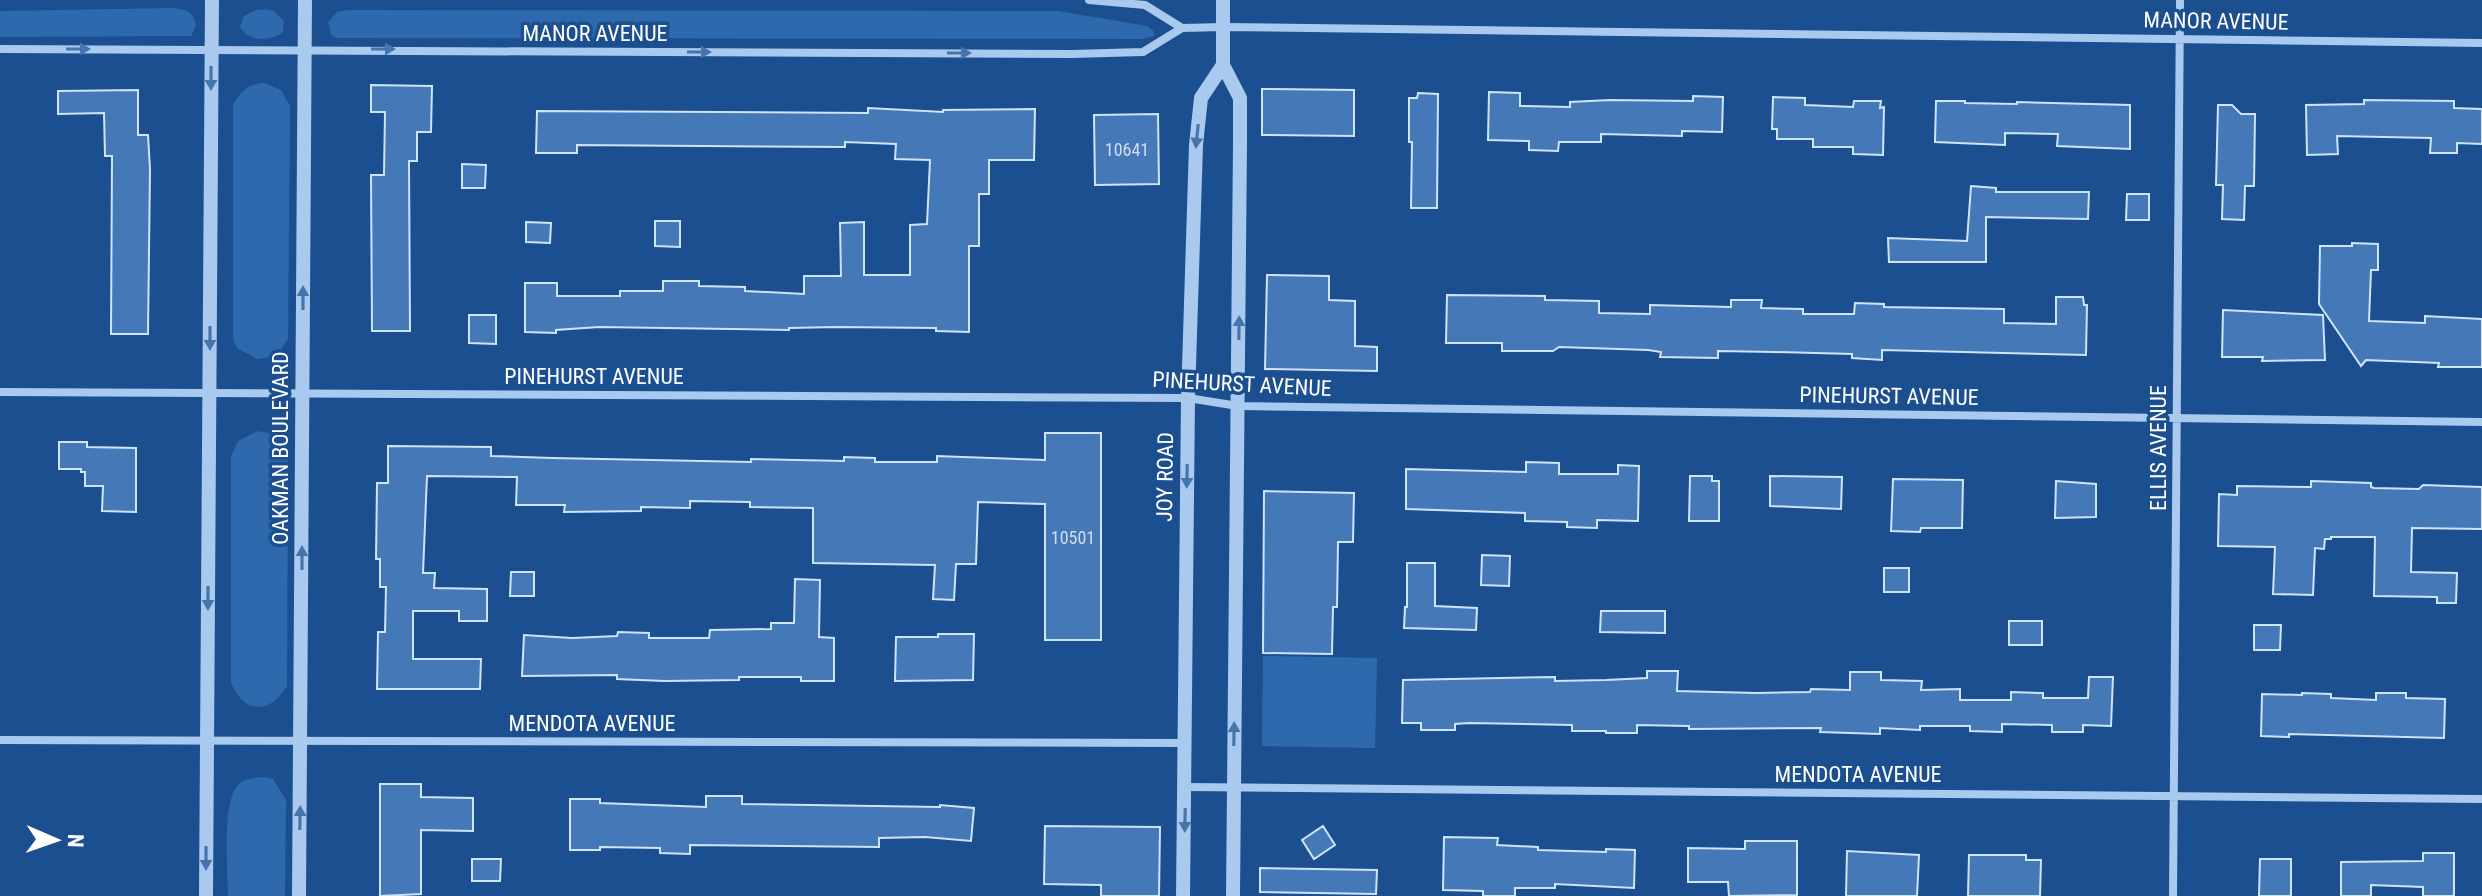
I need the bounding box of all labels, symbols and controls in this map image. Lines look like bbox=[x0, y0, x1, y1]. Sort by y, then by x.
street label: MANOR AVENUE bbox=[2143, 7, 2289, 35]
street label: MANOR AVENUE bbox=[522, 21, 668, 46]
one-way arrow bbox=[66, 43, 91, 55]
one-way arrow bbox=[371, 43, 396, 55]
one-way arrow bbox=[687, 46, 712, 58]
one-way arrow bbox=[947, 47, 972, 59]
one-way arrow bbox=[205, 66, 218, 91]
one-way arrow bbox=[1190, 124, 1203, 149]
house number: 10641 bbox=[1105, 139, 1149, 160]
one-way arrow bbox=[297, 285, 309, 310]
one-way arrow bbox=[1233, 315, 1245, 340]
one-way arrow bbox=[204, 326, 216, 351]
street label: OAKMAN BOULEVARD bbox=[268, 351, 293, 545]
street label: PINEHURST AVENUE bbox=[504, 364, 684, 389]
street label: PINEHURST AVENUE bbox=[1152, 367, 1332, 401]
street label: PINEHURST AVENUE bbox=[1799, 382, 1979, 410]
street label: ELLIS AVENUE bbox=[2146, 385, 2171, 511]
street label: JOY ROAD bbox=[1152, 432, 1178, 522]
one-way arrow bbox=[1181, 464, 1193, 489]
house number: 10501 bbox=[1051, 527, 1095, 548]
one-way arrow bbox=[295, 545, 308, 570]
one-way arrow bbox=[202, 586, 214, 611]
street label: MENDOTA AVENUE bbox=[509, 711, 676, 736]
one-way arrow bbox=[1228, 721, 1240, 746]
street label: MENDOTA AVENUE bbox=[1775, 762, 1942, 787]
north arrow bbox=[16, 800, 96, 880]
one-way arrow bbox=[293, 805, 306, 830]
one-way arrow bbox=[1178, 808, 1191, 833]
text: N bbox=[63, 834, 88, 848]
one-way arrow bbox=[200, 846, 212, 871]

